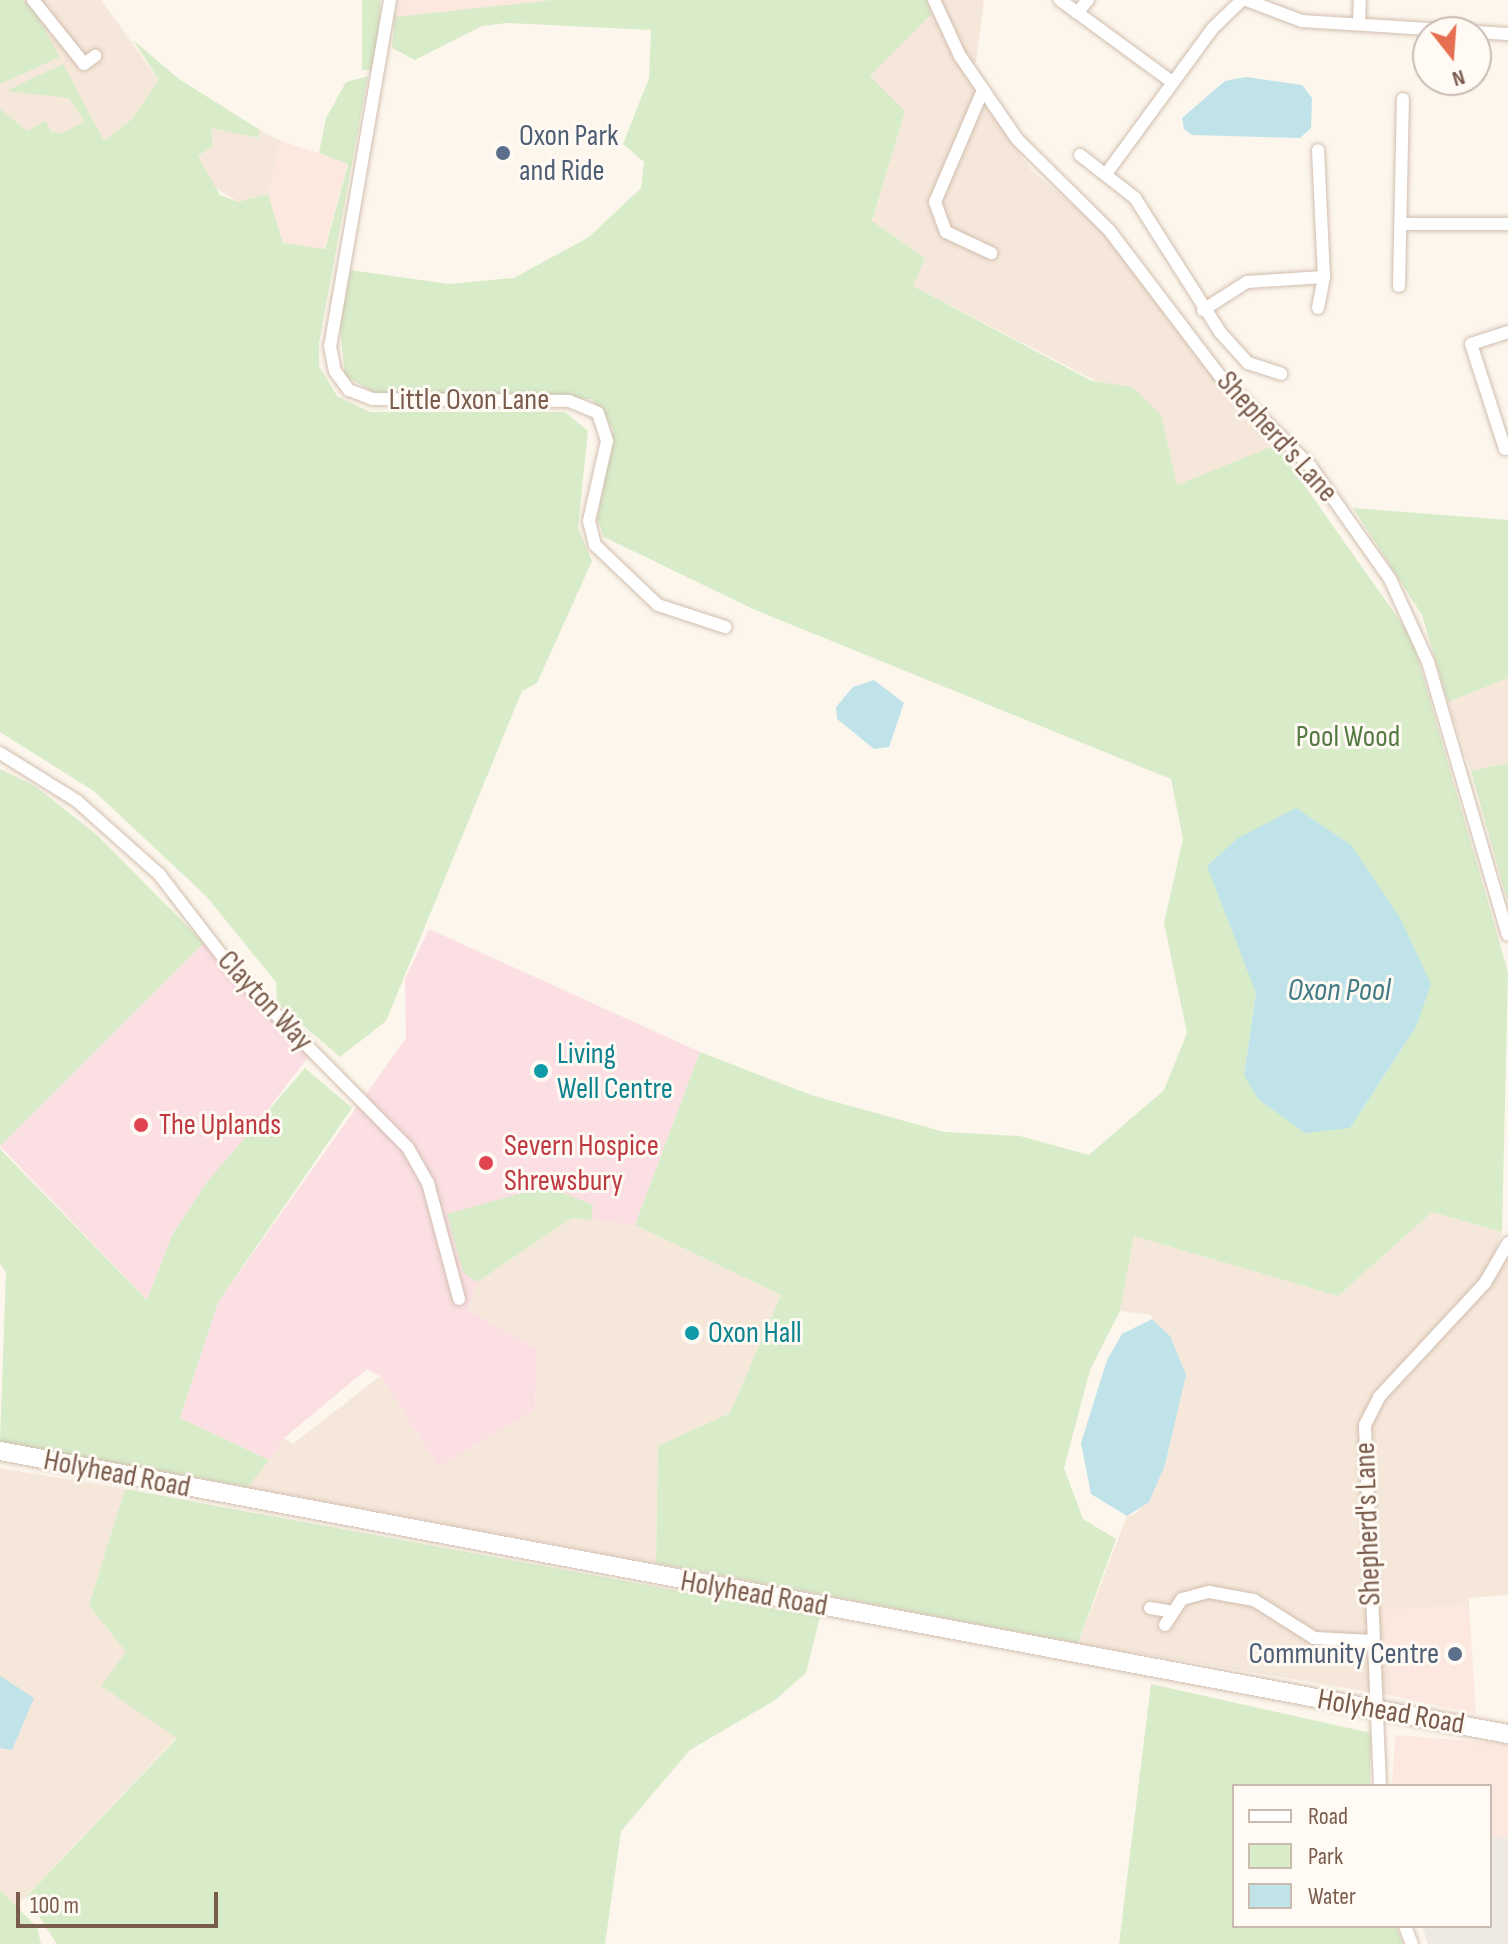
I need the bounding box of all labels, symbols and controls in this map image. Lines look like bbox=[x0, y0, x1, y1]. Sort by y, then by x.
north arrow bbox=[1412, 16, 1492, 96]
text: N bbox=[1449, 63, 1468, 92]
place label: Oxon Park and Ride bbox=[519, 118, 618, 188]
marker: Oxon Park and Ride bbox=[494, 144, 512, 162]
street label: Shepherd's Lane bbox=[1209, 364, 1345, 510]
street label: Little Oxon Lane bbox=[389, 382, 549, 418]
park label: Pool Wood bbox=[1296, 719, 1400, 755]
street label: Clayton Way bbox=[210, 943, 320, 1059]
water label: Oxon Pool bbox=[1287, 972, 1391, 1010]
place label: Living Well Centre bbox=[557, 1036, 673, 1106]
marker: Living Well Centre bbox=[532, 1062, 550, 1080]
place label: The Uplands bbox=[159, 1107, 281, 1143]
marker: The Uplands bbox=[130, 1114, 152, 1136]
place label: Severn Hospice Shrewsbury bbox=[504, 1128, 659, 1198]
marker: Severn Hospice Shrewsbury bbox=[475, 1152, 497, 1174]
place label: Oxon Hall bbox=[708, 1315, 802, 1351]
marker: Oxon Hall bbox=[683, 1324, 701, 1342]
street label: Holyhead Road bbox=[41, 1442, 193, 1506]
street label: Shepherd's Lane bbox=[1347, 1442, 1389, 1606]
street label: Holyhead Road bbox=[678, 1563, 830, 1625]
place label: Community Centre bbox=[1249, 1636, 1439, 1672]
marker: Community Centre bbox=[1446, 1645, 1464, 1663]
street label: Holyhead Road bbox=[1315, 1681, 1467, 1743]
legend bbox=[1232, 1784, 1492, 1928]
text: Road bbox=[1308, 1802, 1348, 1831]
text: Park bbox=[1308, 1842, 1343, 1871]
scale bar bbox=[20, 1876, 222, 1926]
text: Water bbox=[1308, 1882, 1356, 1911]
text: 100 m bbox=[30, 1891, 79, 1920]

